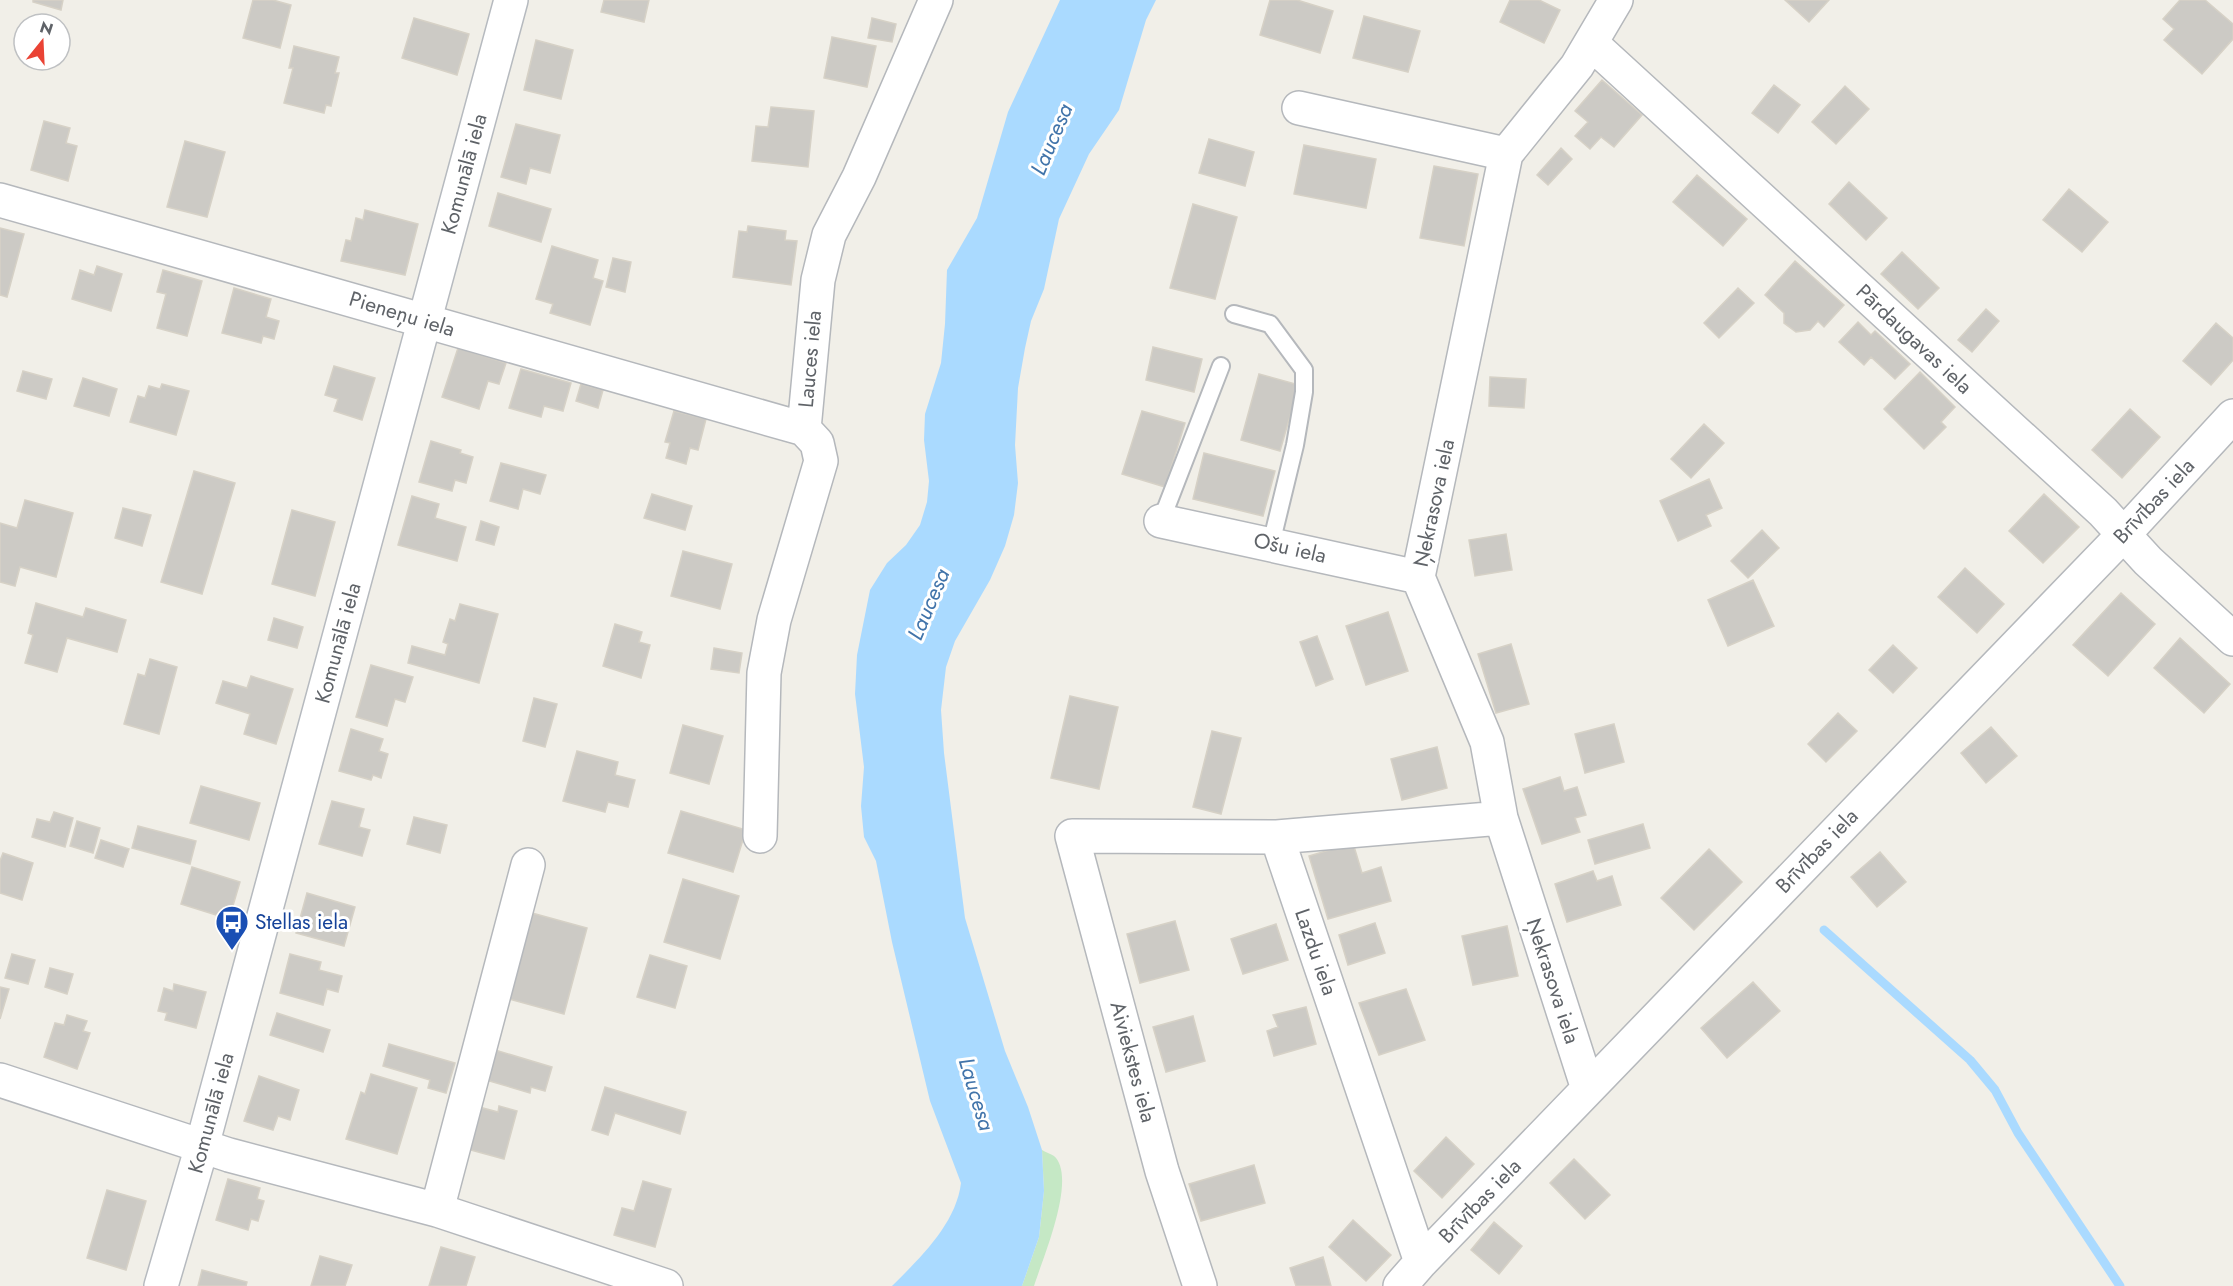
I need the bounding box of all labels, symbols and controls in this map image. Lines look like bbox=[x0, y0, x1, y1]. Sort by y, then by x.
north arrow bbox=[12, 12, 72, 72]
text: N bbox=[37, 15, 56, 41]
water label: Laucesa bbox=[1022, 98, 1080, 180]
street label: Komunālā iela bbox=[433, 110, 495, 238]
street label: Pārdaugavas iela bbox=[1849, 277, 1979, 401]
street label: Pieneņu iela bbox=[345, 284, 459, 344]
street label: Lauces iela bbox=[791, 309, 829, 409]
street label: Ņekrasova iela bbox=[1406, 436, 1462, 570]
street label: Brīvības iela bbox=[2107, 452, 2201, 550]
street label: Ošu iela bbox=[1251, 525, 1329, 571]
water label: Laucesa bbox=[899, 563, 957, 645]
street label: Komunālā iela bbox=[307, 579, 369, 707]
street label: Brīvības iela bbox=[1769, 802, 1865, 900]
bus stop icon: Stellas iela bbox=[214, 904, 250, 951]
street label: Lazdu iela bbox=[1287, 905, 1345, 999]
place label: Stellas iela bbox=[255, 907, 348, 937]
street label: Ņekrasova iela bbox=[1519, 914, 1587, 1048]
street label: Aiviekstes iela bbox=[1102, 998, 1164, 1126]
street label: Komunālā iela bbox=[180, 1049, 242, 1177]
water label: Laucesa bbox=[951, 1053, 1003, 1135]
street label: Brīvības iela bbox=[1432, 1152, 1528, 1250]

